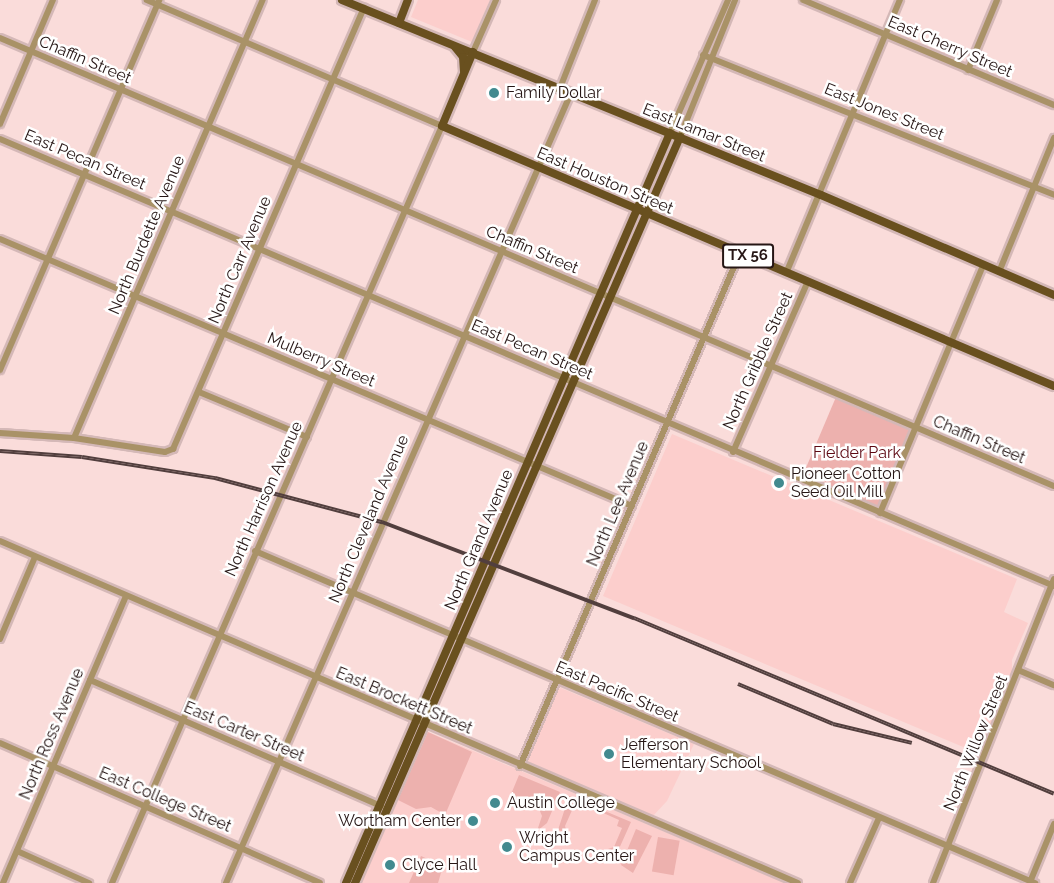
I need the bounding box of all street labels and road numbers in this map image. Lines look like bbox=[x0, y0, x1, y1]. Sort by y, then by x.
street label: East Cherry Street bbox=[885, 12, 1015, 82]
street label: Chaffin Street bbox=[36, 32, 134, 88]
street label: East Jones Street bbox=[821, 79, 947, 145]
street label: East Lamar Street bbox=[640, 100, 768, 166]
street label: East Pecan Street bbox=[21, 126, 149, 194]
street label: East Houston Street bbox=[534, 144, 676, 218]
street label: North Burdette Avenue bbox=[105, 152, 189, 318]
street label: North Carr Avenue bbox=[204, 193, 276, 327]
street label: Chaffin Street bbox=[483, 222, 581, 278]
road number: TX 56 bbox=[721, 244, 775, 268]
street label: North Gribble Street bbox=[719, 289, 797, 433]
street label: East Pecan Street bbox=[468, 316, 596, 384]
street label: Mulberry Street bbox=[264, 329, 378, 391]
street label: Chaffin Street bbox=[930, 412, 1028, 468]
street label: North Harrison Avenue bbox=[221, 418, 307, 580]
street label: North Cleveland Avenue bbox=[325, 432, 413, 606]
street label: North Lee Avenue bbox=[583, 438, 653, 570]
street label: North Grand Avenue bbox=[441, 467, 517, 613]
street label: East Pacific Street bbox=[553, 657, 681, 727]
street label: East Brockett Street bbox=[333, 664, 475, 738]
street label: North Ross Avenue bbox=[16, 665, 88, 803]
street label: North Willow Street bbox=[940, 672, 1012, 814]
street label: East Carter Street bbox=[181, 698, 307, 766]
street label: East College Street bbox=[96, 763, 234, 837]

